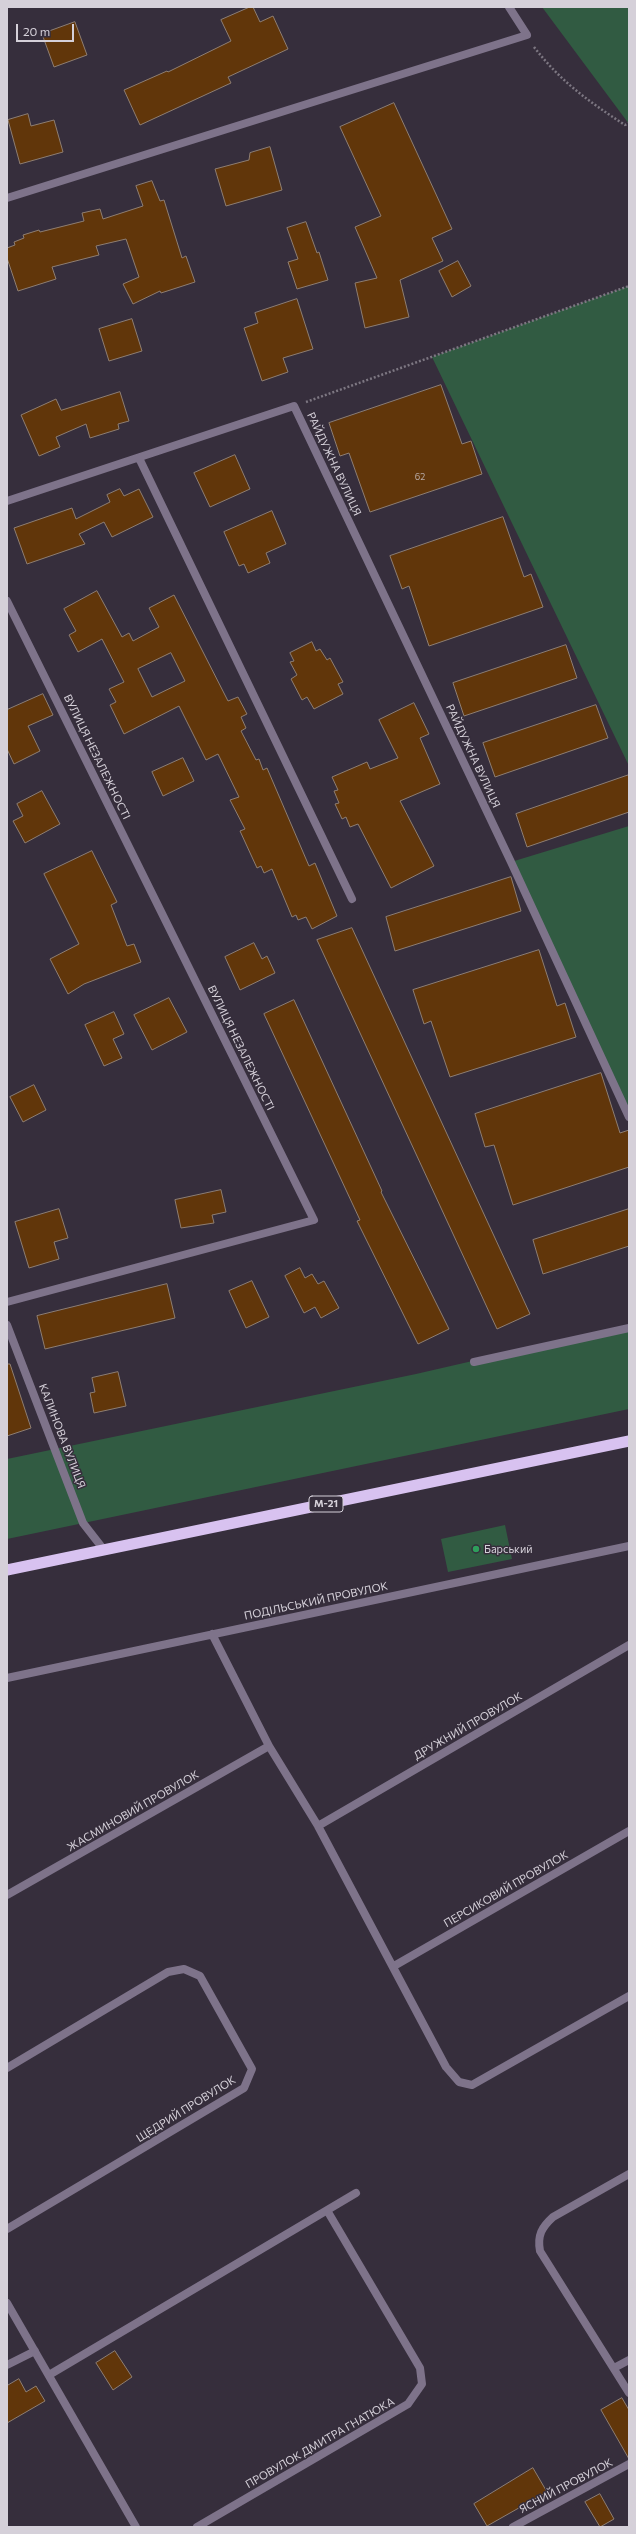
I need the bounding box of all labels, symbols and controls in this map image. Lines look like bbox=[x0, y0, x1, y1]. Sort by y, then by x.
scale bar bbox=[18, 16, 76, 42]
text: 20 m bbox=[23, 24, 50, 38]
street label: РАЙДУЖНА ВУЛИЦЯ bbox=[304, 410, 364, 518]
house number: 62 bbox=[415, 472, 425, 482]
street label: ВУЛИЦЯ НЕЗАЛЕЖНОСТІ bbox=[61, 692, 133, 822]
street label: РАЙДУЖНА ВУЛИЦЯ bbox=[443, 702, 503, 810]
street label: ВУЛИЦЯ НЕЗАЛЕЖНОСТІ bbox=[205, 983, 277, 1113]
street label: КАЛИНОВА ВУЛИЦЯ bbox=[36, 1382, 88, 1490]
road number: М-21 bbox=[309, 1496, 343, 1512]
place label: Барський bbox=[484, 1542, 533, 1556]
marker: Барський bbox=[471, 1544, 481, 1554]
street label: ПОДІЛЬСЬКИЙ ПРОВУЛОК bbox=[243, 1579, 389, 1623]
street label: ДРУЖНИЙ ПРОВУЛОК bbox=[411, 1689, 525, 1763]
street label: ЖАСМИНОВИЙ ПРОВУЛОК bbox=[65, 1768, 201, 1854]
street label: ПЕРСИКОВИЙ ПРОВУЛОК bbox=[441, 1848, 571, 1930]
street label: ЩЕДРИЙ ПРОВУЛОК bbox=[134, 2073, 238, 2145]
street label: ПРОВУЛОК ДМИТРА ГНАТЮКА bbox=[243, 2395, 397, 2491]
street label: ЯСНИЙ ПРОВУЛОК bbox=[517, 2456, 615, 2516]

